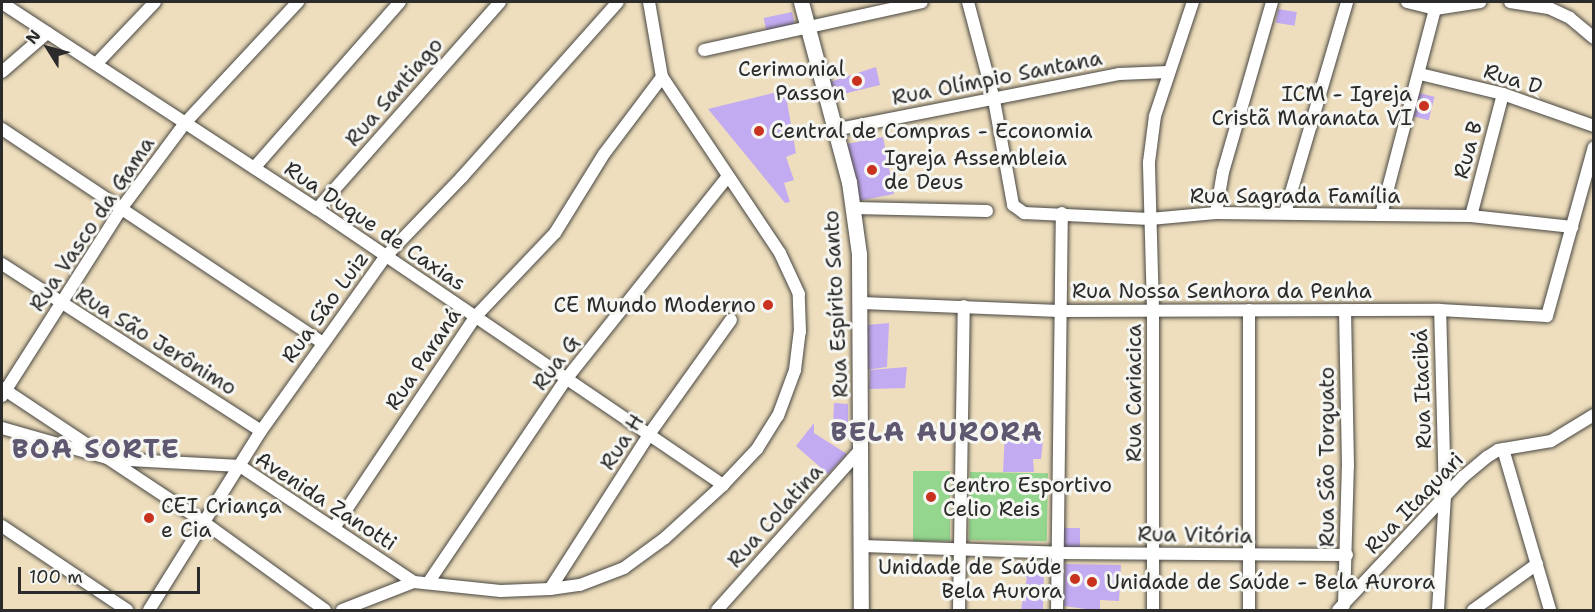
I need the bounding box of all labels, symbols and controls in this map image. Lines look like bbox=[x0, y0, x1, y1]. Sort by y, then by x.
north arrow bbox=[18, 18, 78, 78]
text: N bbox=[21, 25, 45, 48]
street label: Rua Santiago bbox=[340, 32, 448, 152]
street label: Rua Olímpio Santana bbox=[890, 45, 1104, 111]
place label: Cerimonial Passon bbox=[738, 56, 845, 106]
street label: Rua D bbox=[1481, 58, 1545, 100]
marker: Cerimonial Passon bbox=[850, 74, 864, 88]
place label: ICM - Igreja Cristã Maranata VI bbox=[1212, 81, 1412, 131]
marker: ICM - Igreja Cristã Maranata VI bbox=[1417, 99, 1431, 113]
place label: Central de Compras - Economia bbox=[771, 118, 1093, 144]
street label: Rua B bbox=[1448, 118, 1488, 182]
marker: Central de Compras - Economia bbox=[752, 124, 766, 138]
street label: Rua Vasco da Gama bbox=[24, 132, 160, 316]
place label: Igreja Assembleia de Deus bbox=[884, 145, 1067, 195]
street label: Rua Duque de Caxias bbox=[280, 156, 470, 296]
marker: Igreja Assembleia de Deus bbox=[865, 163, 879, 177]
street label: Rua Sagrada Família bbox=[1190, 183, 1400, 209]
street label: Rua Espírito Santo bbox=[819, 210, 853, 398]
street label: Rua São Luiz bbox=[276, 246, 374, 368]
street label: Rua Nossa Senhora da Penha bbox=[1072, 278, 1372, 304]
street label: Rua São Jerônimo bbox=[71, 281, 241, 401]
place label: CE Mundo Moderno bbox=[553, 292, 756, 318]
marker: CE Mundo Moderno bbox=[761, 298, 775, 312]
street label: Rua Paraná bbox=[380, 303, 466, 415]
street label: Rua Cariacica bbox=[1121, 324, 1147, 462]
street label: Rua Itacibá bbox=[1407, 329, 1437, 449]
street label: Rua G bbox=[527, 331, 585, 395]
street label: Rua São Torquato bbox=[1314, 367, 1340, 547]
street label: Rua H bbox=[595, 409, 649, 475]
district label: BELA AURORA bbox=[830, 416, 1044, 448]
district label: BOA SORTE bbox=[12, 433, 180, 465]
street label: Avenida Zanotti bbox=[251, 446, 401, 556]
street label: Rua Itaquari bbox=[1359, 447, 1469, 559]
street label: Rua Colatina bbox=[722, 459, 828, 573]
place label: Centro Esportivo Celio Reis bbox=[943, 472, 1112, 522]
marker: Centro Esportivo Celio Reis bbox=[924, 490, 938, 504]
place label: CEI Criança e Cia bbox=[161, 493, 282, 543]
marker: CEI Criança e Cia bbox=[142, 511, 156, 525]
street label: Rua Vitória bbox=[1137, 521, 1253, 549]
place label: Unidade de Saúde Bela Aurora bbox=[878, 554, 1062, 604]
scale bar bbox=[21, 555, 202, 593]
text: 100 m bbox=[29, 565, 83, 589]
place label: Unidade de Saúde - Bela Aurora bbox=[1106, 569, 1435, 595]
marker: Unidade de Saúde Bela Aurora bbox=[1066, 570, 1084, 588]
marker: Unidade de Saúde - Bela Aurora bbox=[1083, 573, 1101, 591]

